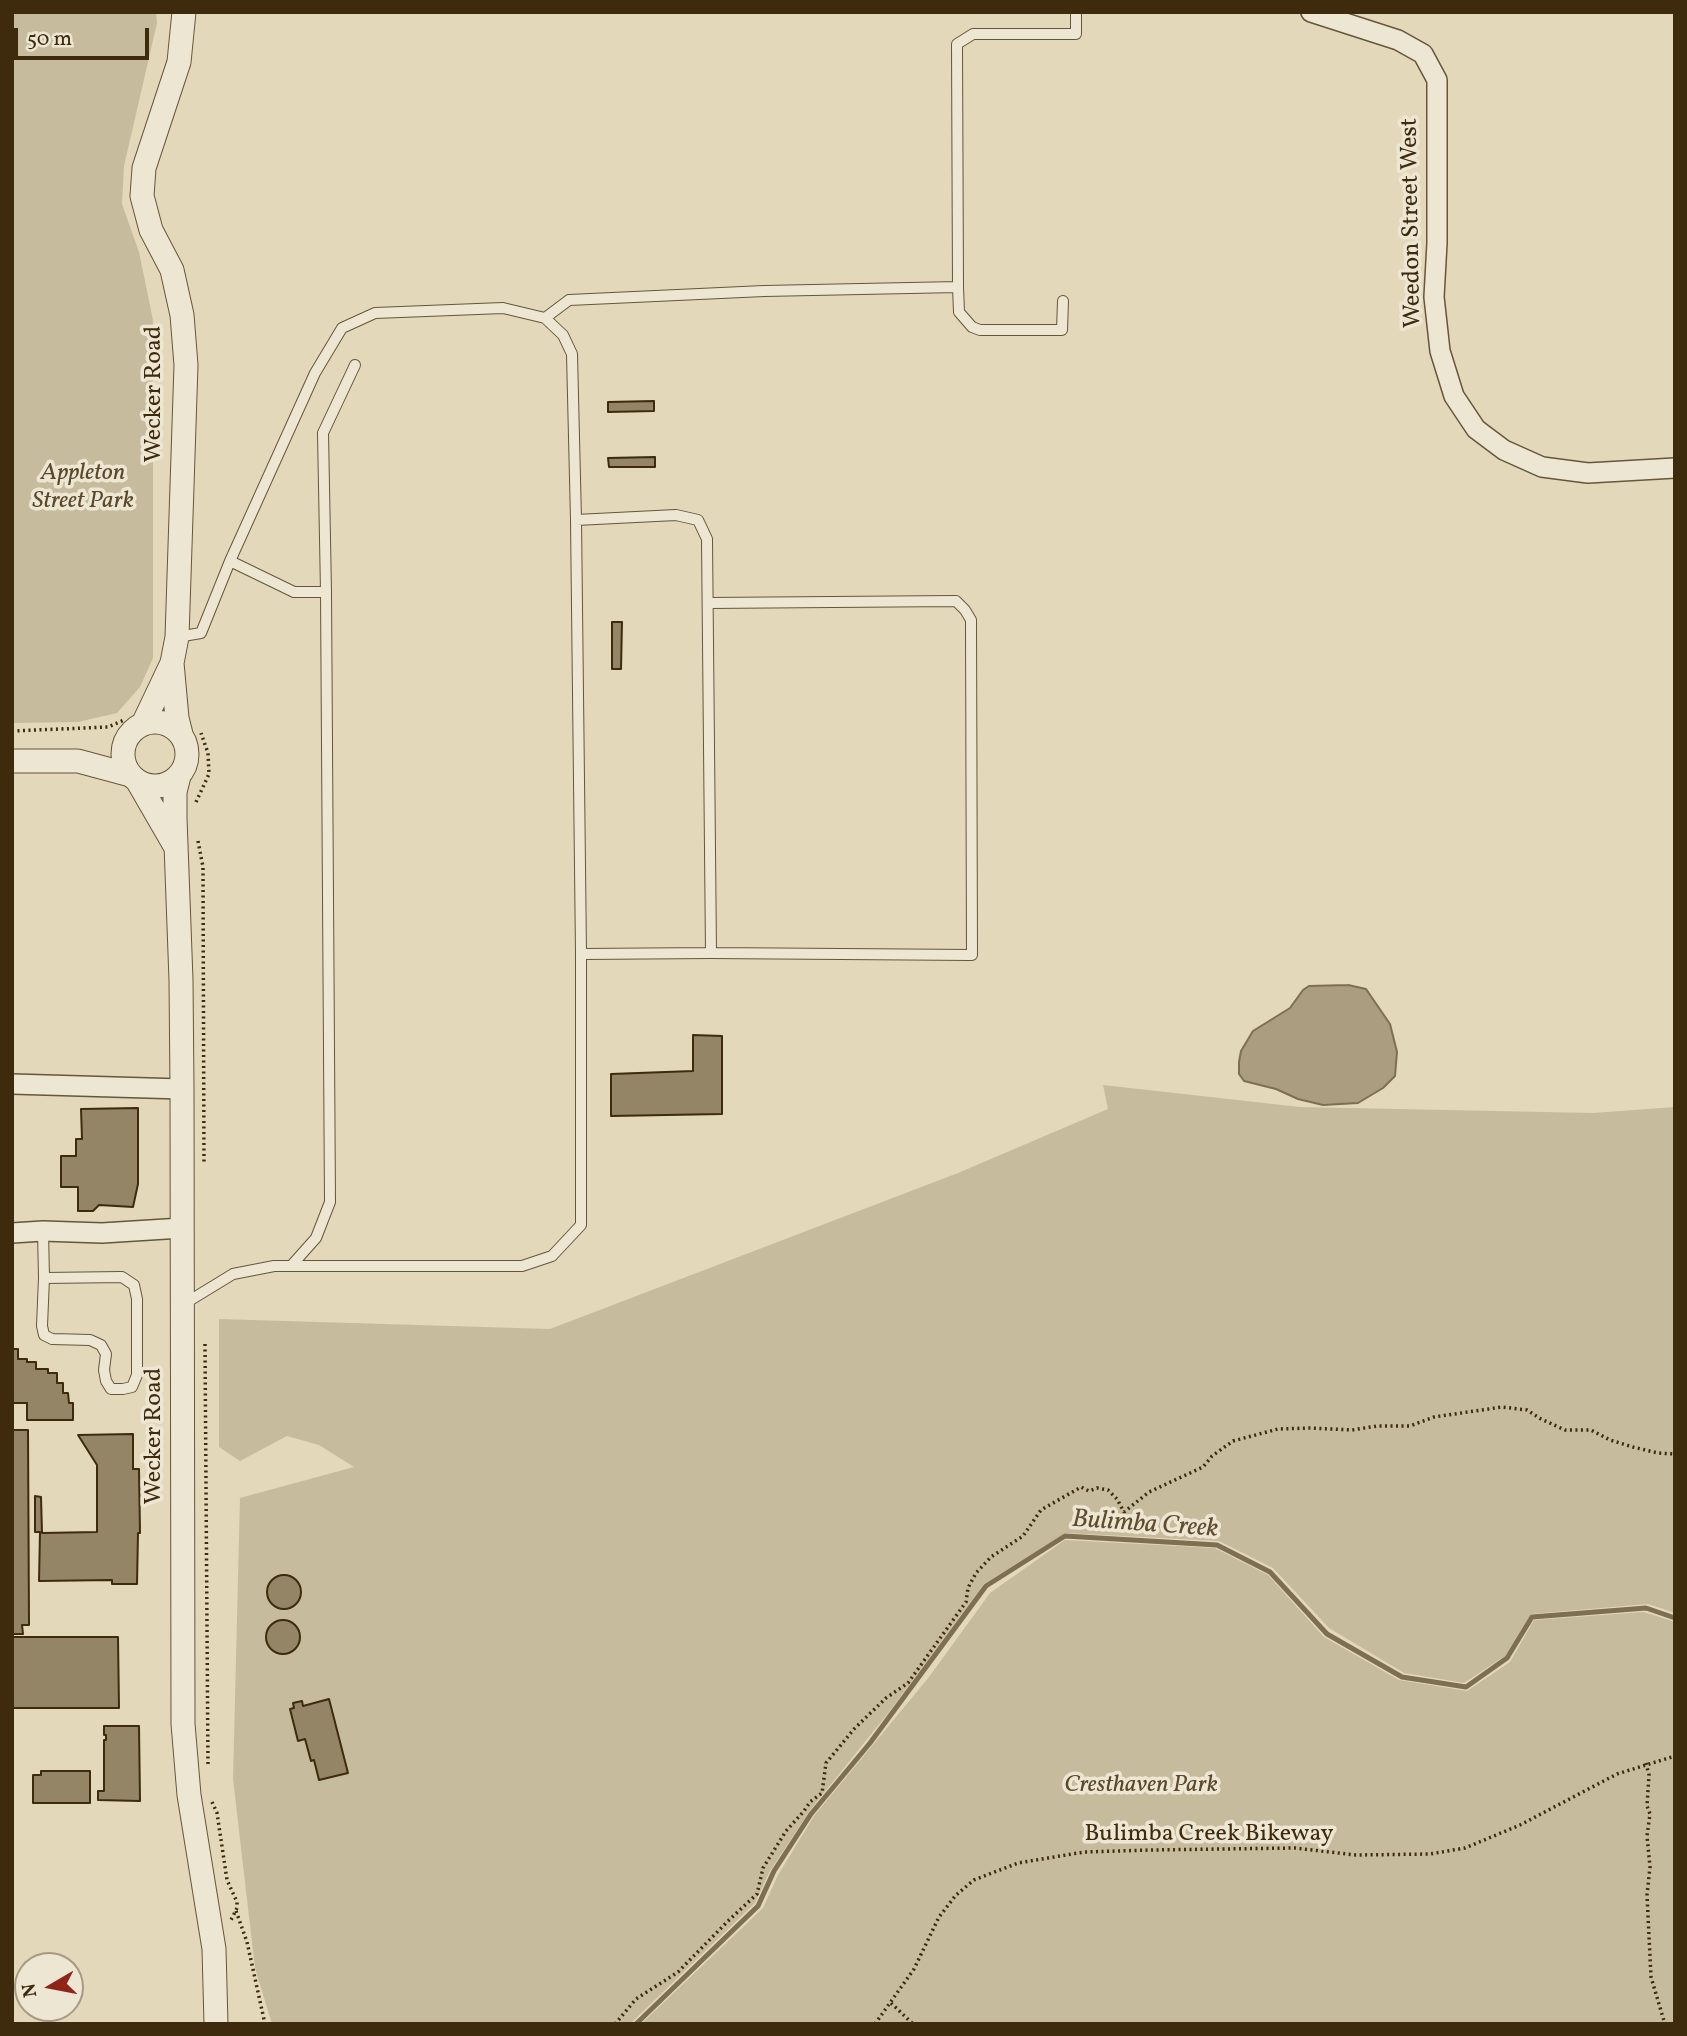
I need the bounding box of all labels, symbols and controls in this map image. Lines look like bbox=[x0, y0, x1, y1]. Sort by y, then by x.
scale bar bbox=[18, 14, 152, 58]
text: 50 m bbox=[27, 25, 72, 54]
street label: Weedon Street West bbox=[1397, 118, 1429, 328]
street label: Wecker Road bbox=[142, 326, 170, 462]
park label: Appleton Street Park bbox=[32, 461, 134, 517]
street label: Wecker Road bbox=[142, 1368, 170, 1504]
water label: Bulimba Creek bbox=[1071, 1505, 1219, 1547]
park label: Cresthaven Park bbox=[1064, 1773, 1218, 1801]
street label: Bulimba Creek Bikeway bbox=[1084, 1822, 1334, 1850]
north arrow bbox=[14, 1952, 84, 2022]
text: N bbox=[16, 1981, 44, 1999]

